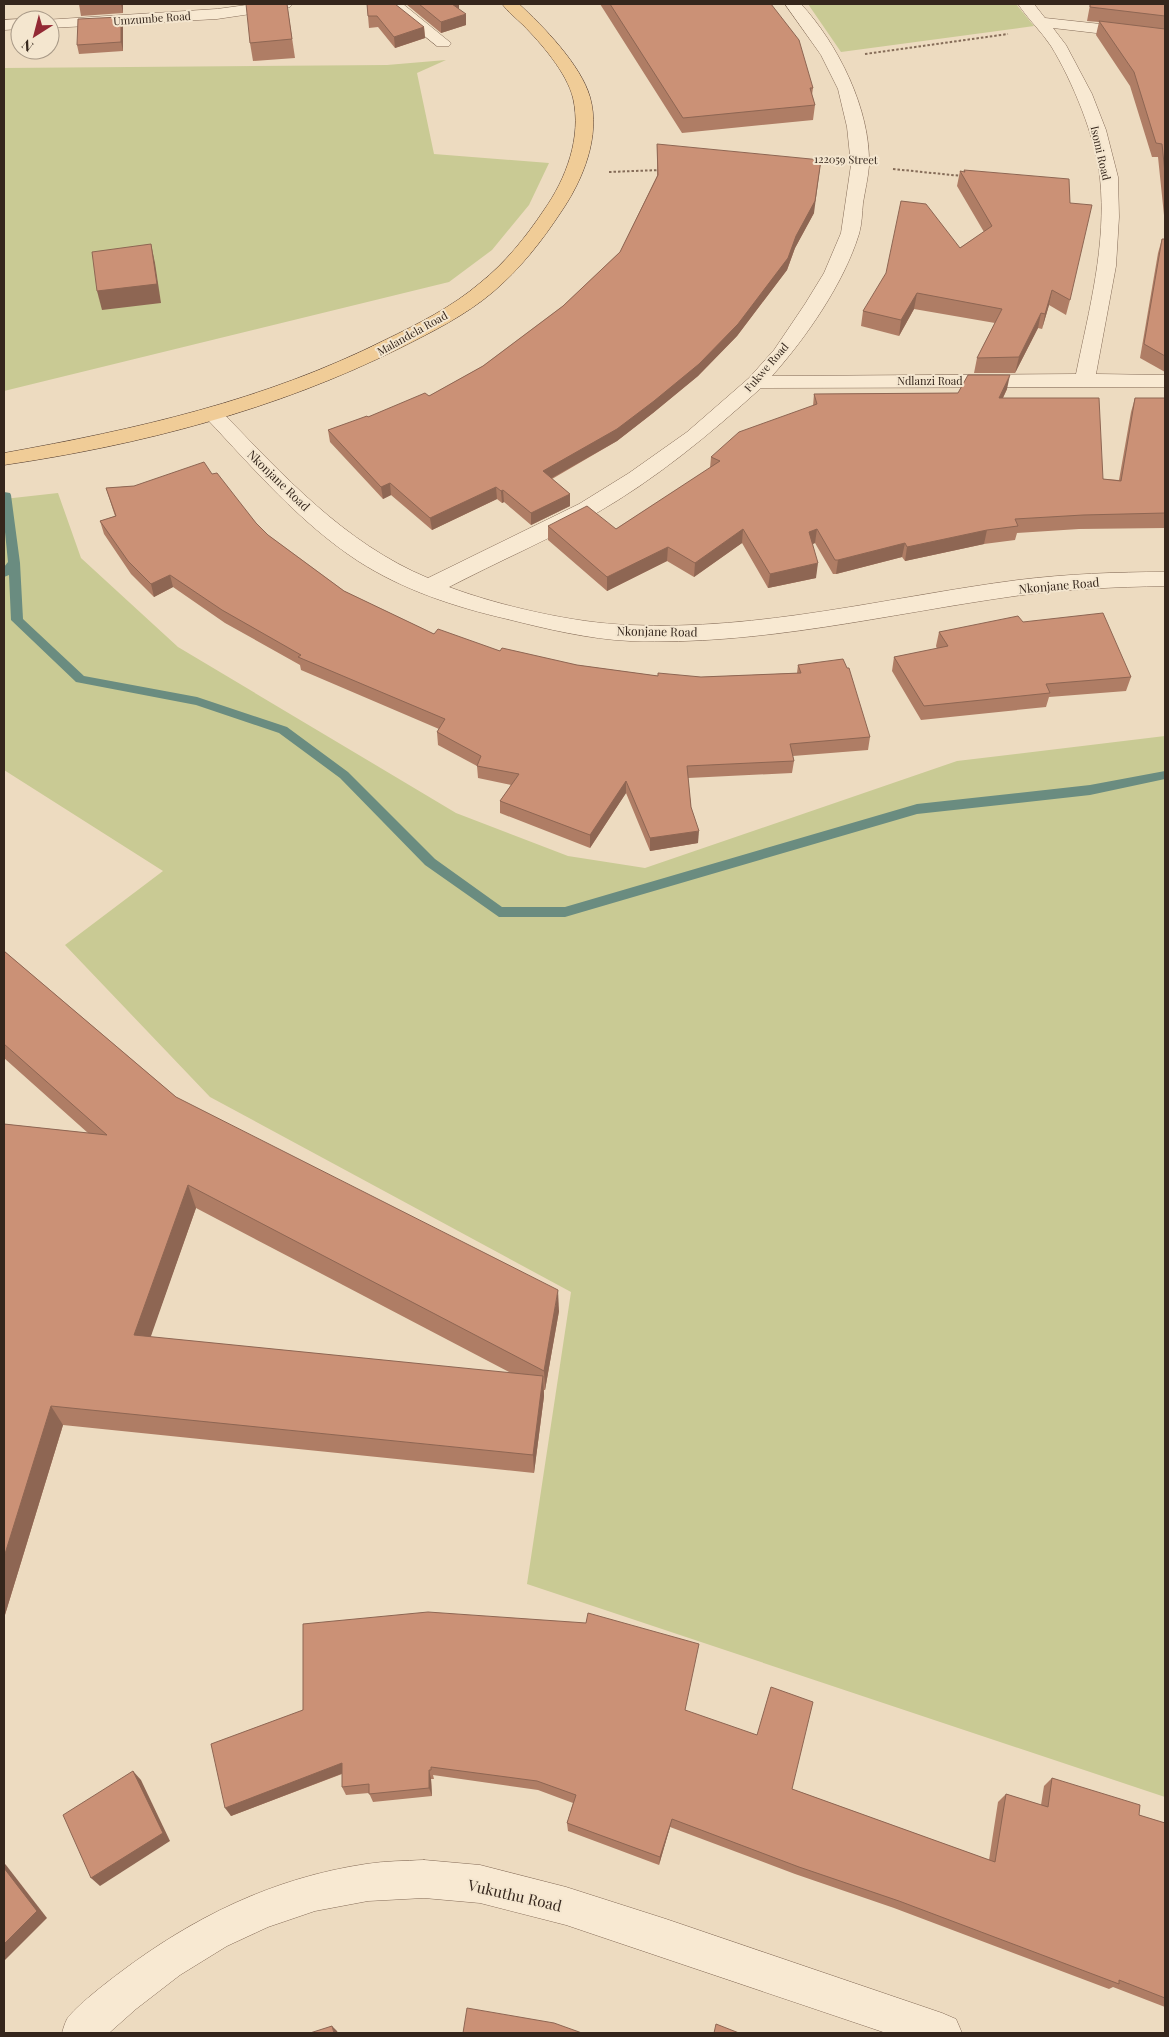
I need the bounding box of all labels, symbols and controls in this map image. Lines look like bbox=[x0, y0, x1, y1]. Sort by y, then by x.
street label: Umzumbe Road bbox=[113, 8, 192, 28]
north arrow bbox=[10, 10, 60, 60]
text: N bbox=[17, 35, 37, 57]
street label: Isomi Road bbox=[1087, 124, 1115, 182]
street label: 122059 Street bbox=[814, 151, 878, 167]
street label: Malandela Road bbox=[374, 307, 450, 359]
street label: Fukwe Road bbox=[741, 339, 792, 395]
street label: Ndlanzi Road bbox=[897, 373, 963, 388]
street label: Nkonjane Road bbox=[244, 446, 314, 514]
street label: Nkonjane Road bbox=[1018, 573, 1100, 597]
street label: Nkonjane Road bbox=[616, 622, 698, 640]
street label: Vukuthu Road bbox=[465, 1874, 564, 1916]

